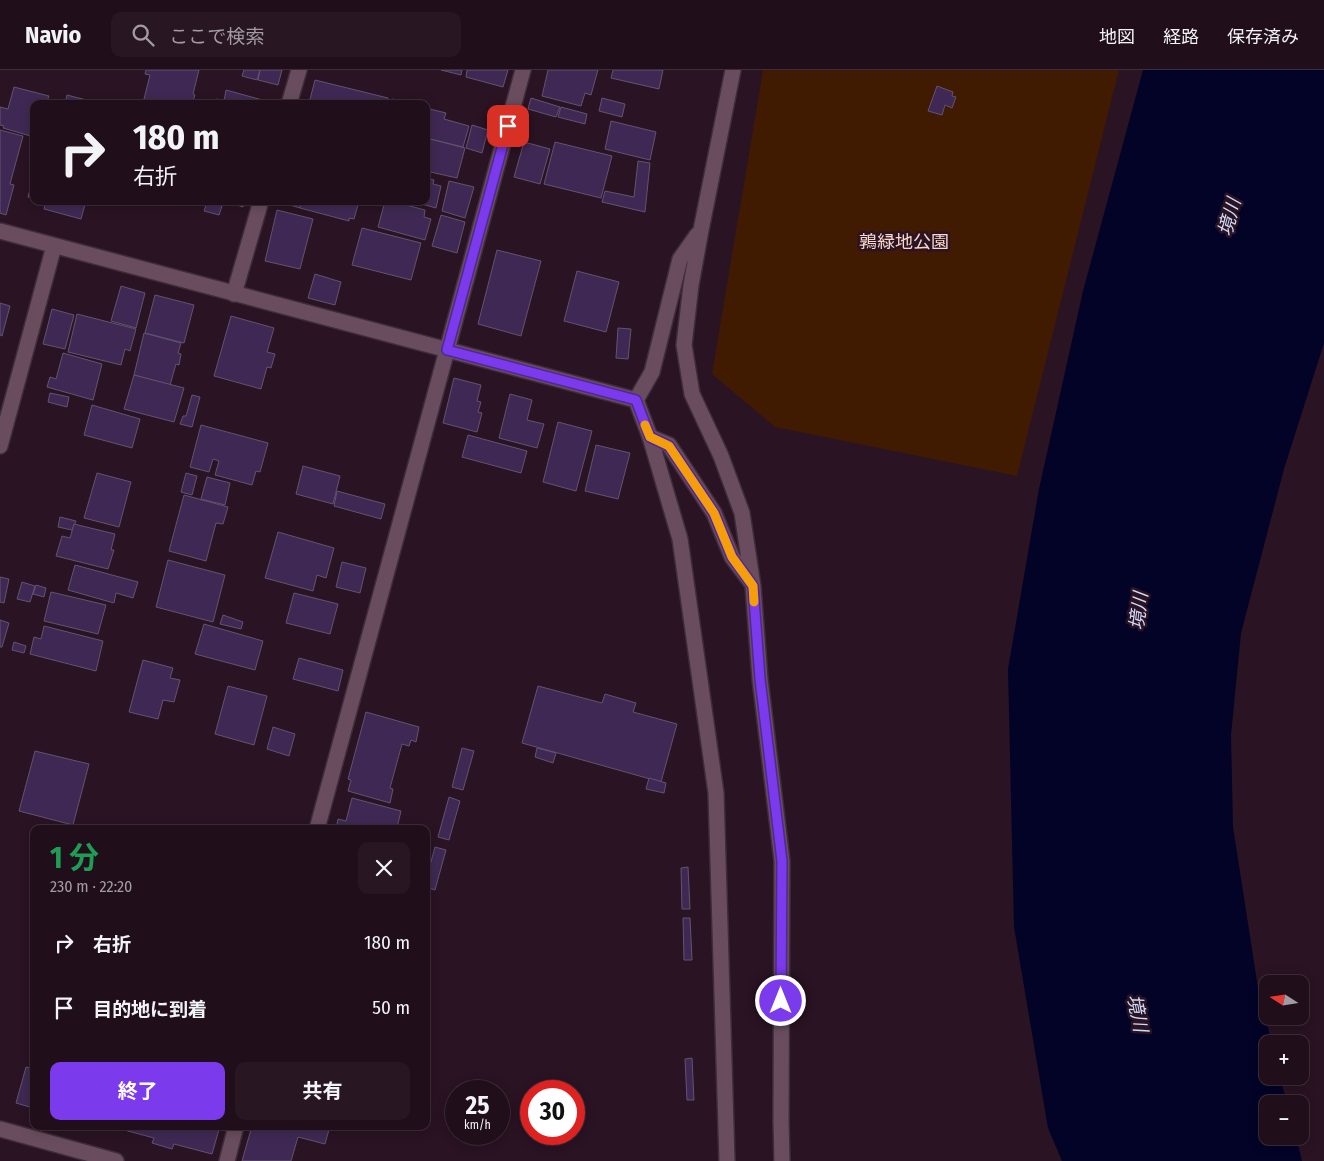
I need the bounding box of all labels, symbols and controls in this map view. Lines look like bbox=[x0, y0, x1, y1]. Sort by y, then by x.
search box bbox=[111, 12, 461, 57]
text: Navio bbox=[25, 21, 81, 49]
icon: search bbox=[129, 21, 157, 49]
text: ここで検索 bbox=[169, 25, 264, 48]
text: 地図 bbox=[1099, 26, 1135, 48]
text: 経路 bbox=[1163, 26, 1199, 48]
text: 保存済み bbox=[1227, 26, 1299, 48]
pin bbox=[487, 105, 529, 147]
icon: arrive bbox=[494, 112, 522, 140]
text: 180 m bbox=[133, 116, 219, 158]
icon: right bbox=[50, 120, 115, 185]
text: 右折 bbox=[133, 163, 177, 190]
water label: 境川 bbox=[1213, 194, 1246, 238]
park label: 鶉緑地公園 bbox=[859, 231, 949, 253]
water label: 境川 bbox=[1125, 589, 1152, 631]
text: 1 分 bbox=[50, 840, 99, 876]
button: close bbox=[358, 842, 410, 894]
text: 230 m · 22:20 bbox=[50, 877, 132, 896]
icon: right bbox=[50, 929, 78, 957]
text: 180 m bbox=[364, 931, 410, 954]
text: 右折 bbox=[93, 933, 131, 956]
position arrow bbox=[754, 974, 806, 1026]
north arrow bbox=[1259, 975, 1309, 1025]
map controls bbox=[1259, 975, 1309, 1145]
water label: 境川 bbox=[1123, 992, 1153, 1036]
icon: arrive bbox=[50, 994, 78, 1022]
text: 50 m bbox=[372, 996, 410, 1019]
text: 目的地に到着 bbox=[93, 998, 207, 1021]
button: + bbox=[1259, 1035, 1309, 1085]
button: 終了 bbox=[50, 1062, 225, 1120]
button: 共有 bbox=[235, 1062, 410, 1120]
speed limit sign: 30 bbox=[520, 1080, 585, 1145]
text: 25 bbox=[466, 1091, 489, 1121]
button: − bbox=[1259, 1095, 1309, 1145]
text: km/h bbox=[464, 1118, 491, 1132]

